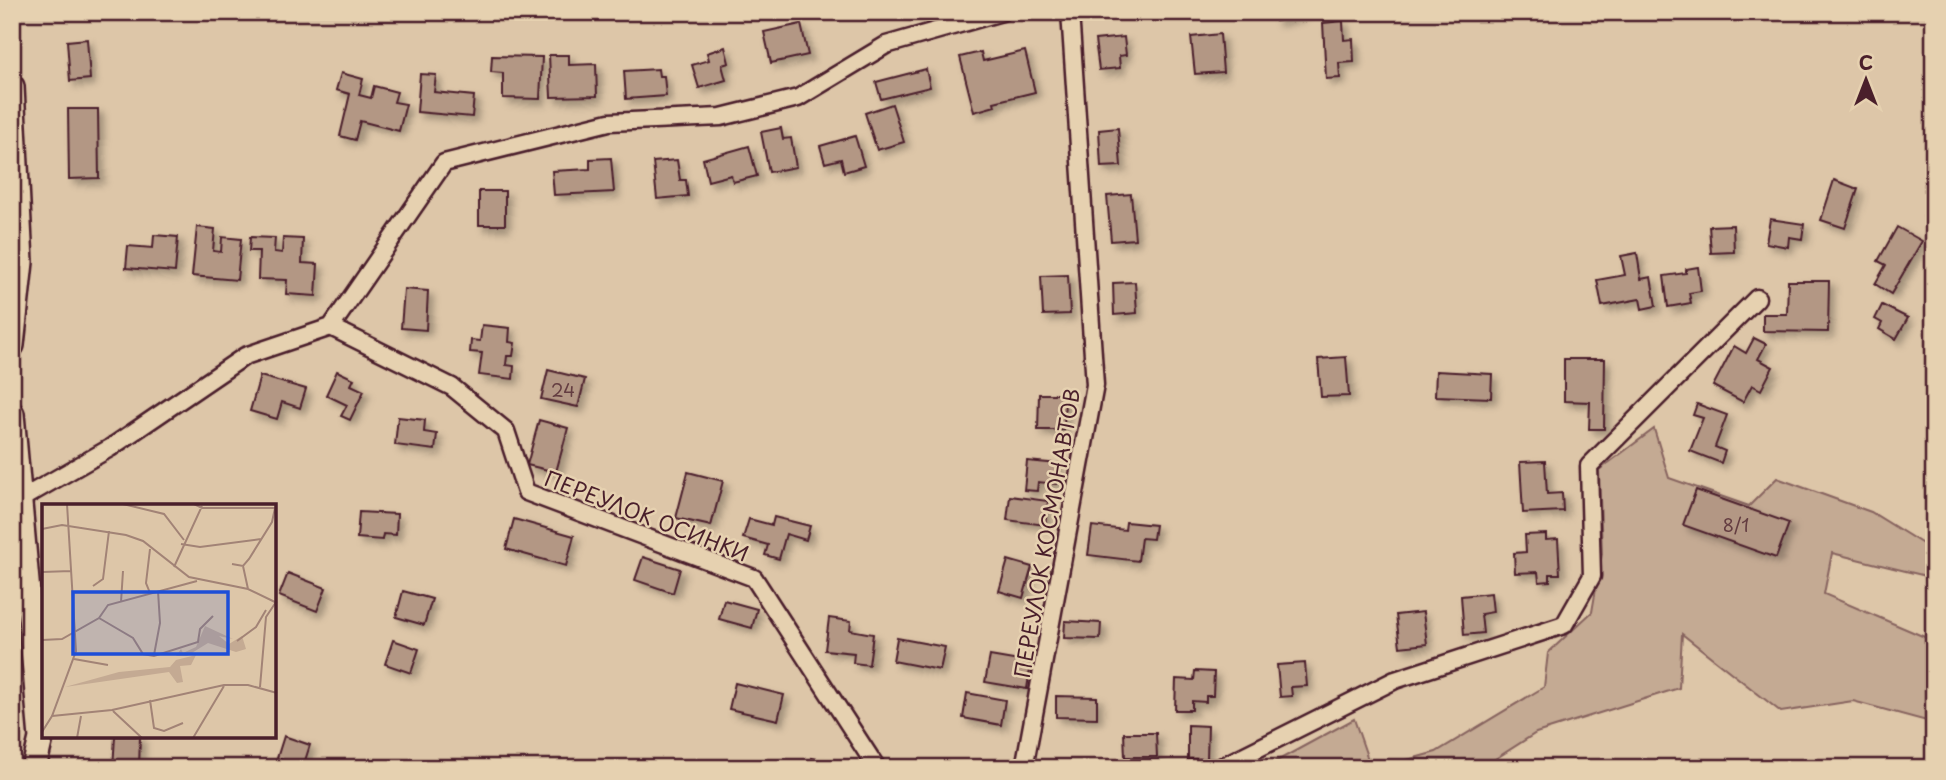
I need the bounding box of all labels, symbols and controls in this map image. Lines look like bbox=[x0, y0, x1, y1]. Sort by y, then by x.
north arrow bbox=[1830, 46, 1900, 116]
text: С bbox=[1859, 48, 1873, 76]
house number: 24 bbox=[551, 376, 575, 403]
street label: ПЕРЕУЛОК КОСМОНАВТОВ bbox=[1005, 386, 1087, 680]
street label: ПЕРЕУЛОК ОСИНКИ bbox=[540, 461, 754, 569]
inset map bbox=[42, 504, 276, 738]
house number: 8/1 bbox=[1723, 511, 1749, 538]

